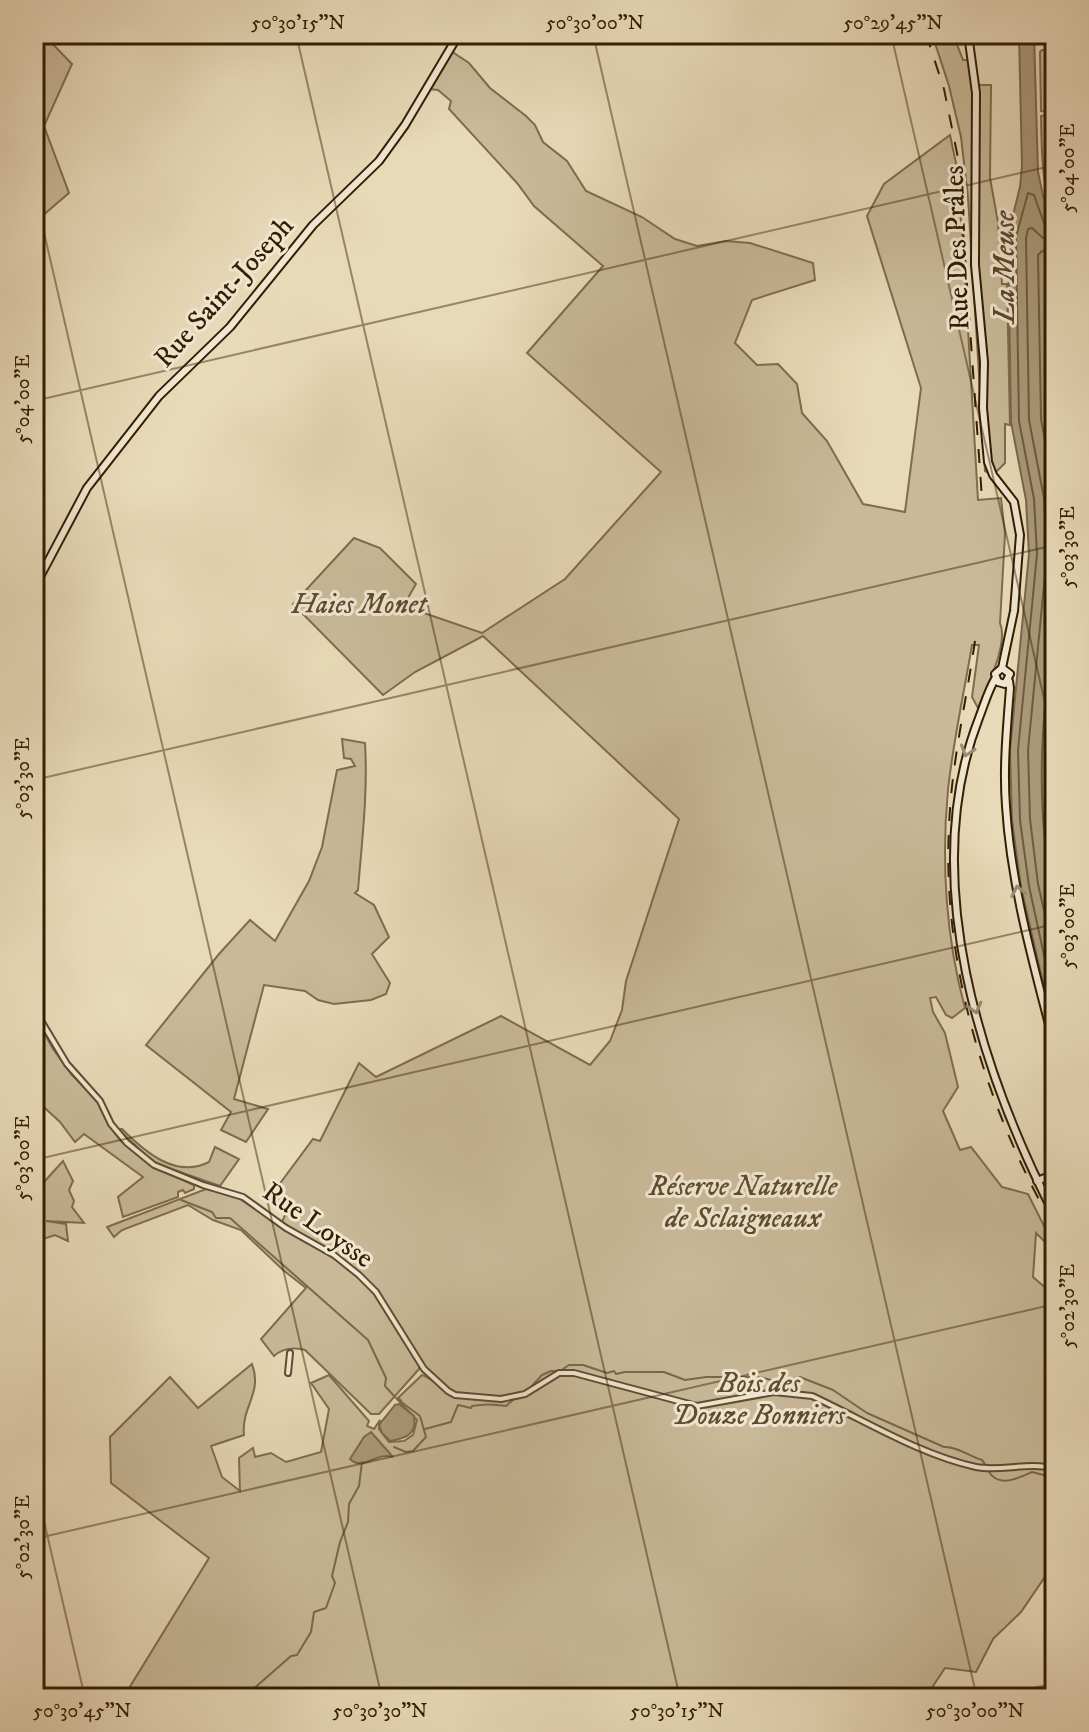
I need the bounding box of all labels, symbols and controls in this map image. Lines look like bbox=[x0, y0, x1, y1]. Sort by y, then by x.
text: 50°30'15"N bbox=[251, 11, 345, 36]
text: 50°30'00"N bbox=[546, 11, 644, 36]
text: 50°29'45"N bbox=[843, 11, 943, 36]
text: 5°04'00"E bbox=[1056, 123, 1081, 213]
street label: Rue Des Prâles bbox=[937, 165, 977, 331]
street label: Rue Saint-Joseph bbox=[147, 209, 301, 375]
water label: La Meuse bbox=[987, 210, 1024, 325]
text: 5°04'00"E bbox=[11, 354, 36, 444]
text: 5°03'30"E bbox=[1056, 506, 1081, 588]
park label: Haies Monet bbox=[290, 587, 429, 622]
text: 5°03'30"E bbox=[11, 737, 36, 819]
one-way arrow bbox=[960, 744, 976, 758]
text: 5°03'00"E bbox=[1056, 883, 1081, 969]
one-way arrow bbox=[1010, 884, 1027, 897]
one-way arrow bbox=[966, 1001, 982, 1015]
text: 5°03'00"E bbox=[11, 1115, 36, 1201]
park label: Réserve Naturelle de Sclaigneaux bbox=[648, 1169, 839, 1236]
street label: Rue Loysse bbox=[256, 1174, 380, 1276]
text: 5°02'30"E bbox=[1056, 1264, 1081, 1348]
park label: Bois des Douze Bonniers bbox=[673, 1366, 846, 1433]
text: 5°02'30"E bbox=[11, 1495, 36, 1579]
text: 50°30'45"N bbox=[33, 1699, 131, 1724]
text: 50°30'30"N bbox=[332, 1699, 428, 1724]
text: 50°30'15"N bbox=[630, 1699, 724, 1724]
text: 50°30'00"N bbox=[926, 1699, 1024, 1724]

